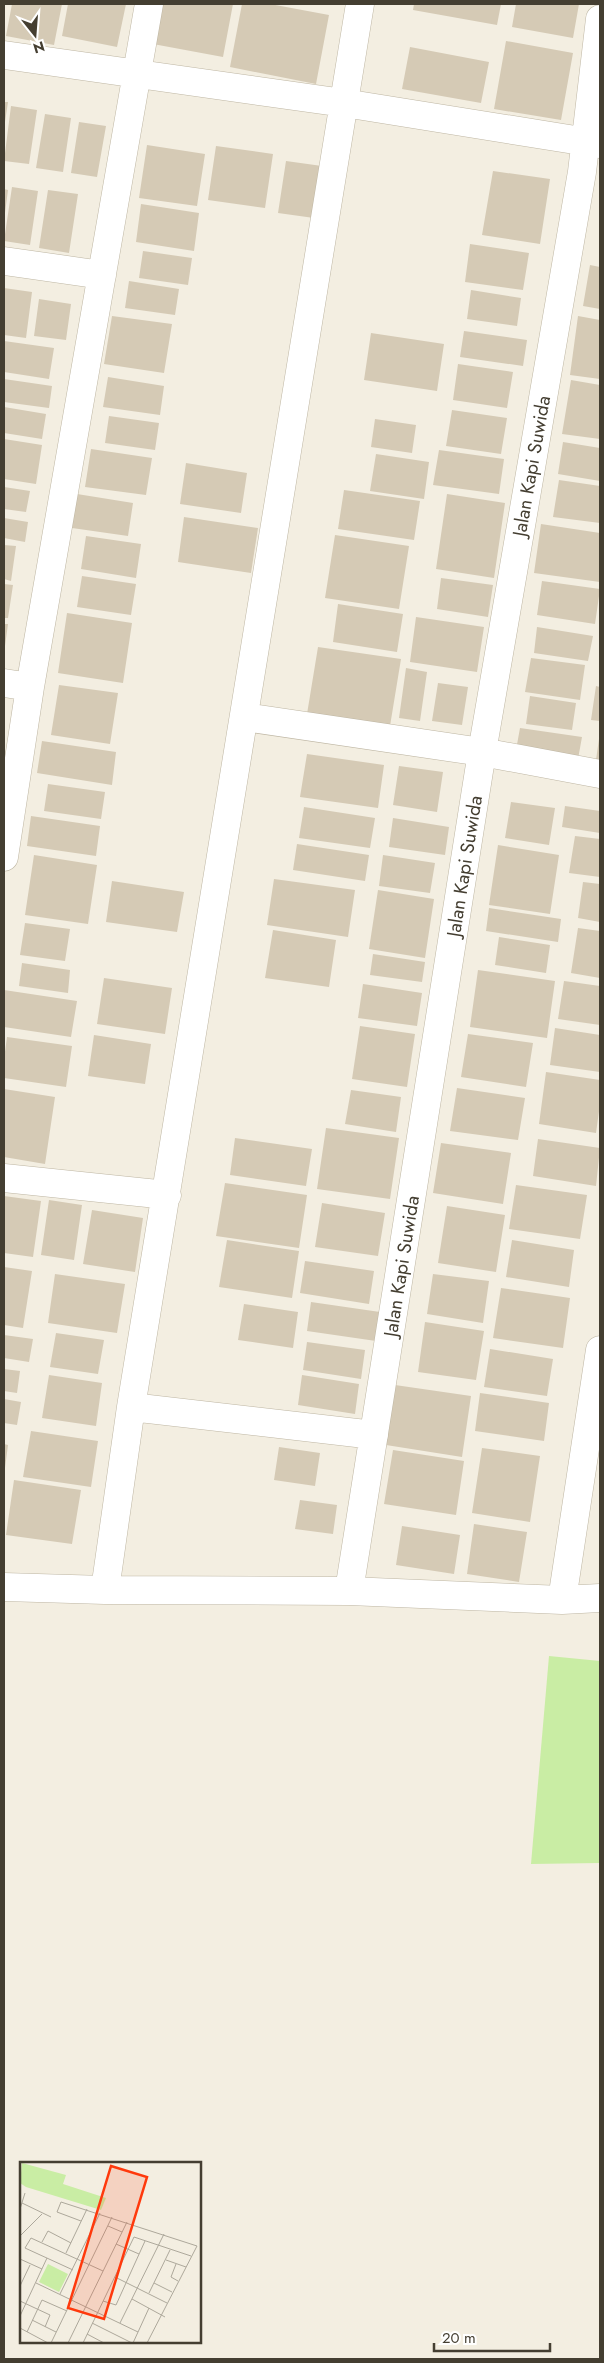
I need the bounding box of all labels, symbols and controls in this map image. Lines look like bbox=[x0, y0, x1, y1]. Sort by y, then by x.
north arrow bbox=[10, 10, 60, 60]
text: N bbox=[31, 36, 47, 59]
street label: Jalan Kapi Suwida bbox=[505, 394, 557, 542]
street label: Jalan Kapi Suwida bbox=[440, 794, 489, 942]
street label: Jalan Kapi Suwida bbox=[377, 1194, 426, 1342]
inset map bbox=[20, 2162, 201, 2343]
scale bar bbox=[434, 2320, 550, 2352]
text: 20 m bbox=[442, 2327, 476, 2349]

